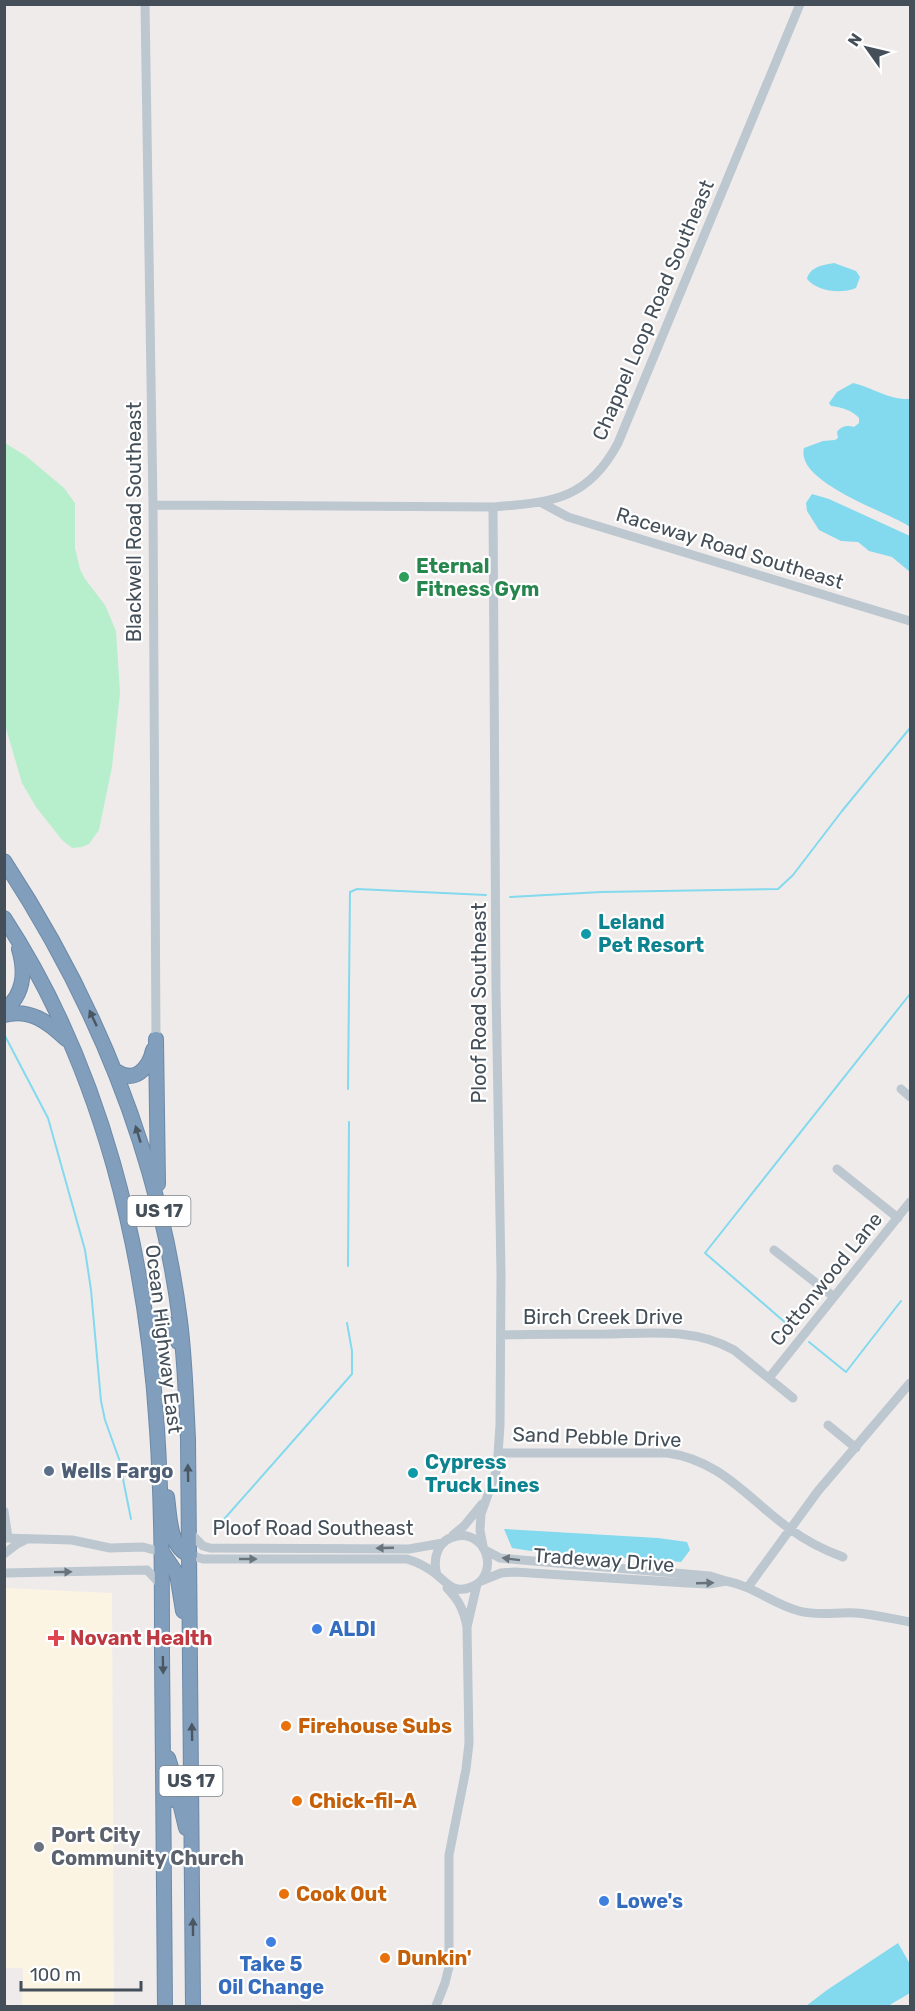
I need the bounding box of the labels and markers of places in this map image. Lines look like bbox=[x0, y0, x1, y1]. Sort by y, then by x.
place label: Eternal Fitness Gym bbox=[416, 554, 539, 601]
marker: Eternal Fitness Gym bbox=[397, 570, 411, 584]
place label: Leland Pet Resort bbox=[598, 910, 704, 957]
marker: Leland Pet Resort bbox=[579, 927, 593, 941]
place label: Cypress Truck Lines bbox=[425, 1450, 540, 1497]
place label: Wells Fargo bbox=[61, 1459, 174, 1483]
marker: Wells Fargo bbox=[42, 1464, 56, 1478]
marker: Cypress Truck Lines bbox=[406, 1466, 420, 1480]
place label: ALDI bbox=[329, 1617, 376, 1641]
marker: ALDI bbox=[310, 1622, 324, 1636]
place label: Novant Health bbox=[70, 1626, 212, 1650]
marker: Novant Health bbox=[47, 1629, 65, 1647]
place label: Firehouse Subs bbox=[298, 1714, 452, 1738]
marker: Firehouse Subs bbox=[279, 1719, 293, 1733]
place label: Chick-fil-A bbox=[309, 1789, 417, 1813]
marker: Chick-fil-A bbox=[290, 1794, 304, 1808]
place label: Port City Community Church bbox=[51, 1823, 244, 1870]
marker: Port City Community Church bbox=[32, 1840, 46, 1854]
place label: Cook Out bbox=[296, 1882, 387, 1906]
marker: Cook Out bbox=[277, 1887, 291, 1901]
place label: Lowe's bbox=[616, 1889, 683, 1913]
marker: Lowe's bbox=[597, 1894, 611, 1908]
marker: Take 5 Oil Change bbox=[264, 1935, 278, 1949]
place label: Dunkin' bbox=[397, 1946, 472, 1970]
marker: Dunkin' bbox=[378, 1951, 392, 1965]
place label: Take 5 Oil Change bbox=[218, 1952, 324, 1999]

